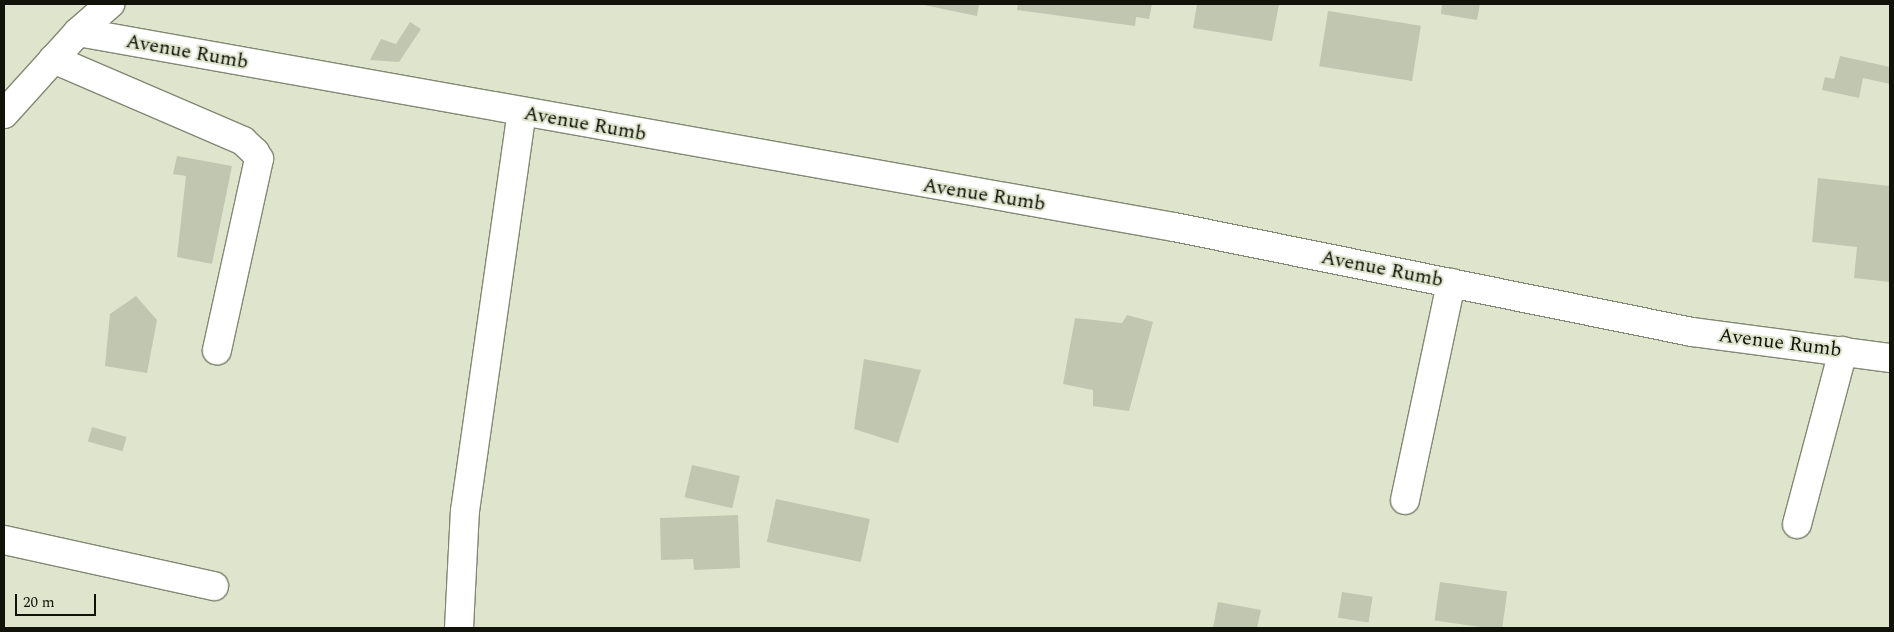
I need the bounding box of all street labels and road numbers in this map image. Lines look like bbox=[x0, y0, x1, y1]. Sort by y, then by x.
street label: Avenue Rumb bbox=[124, 29, 250, 75]
street label: Avenue Rumb bbox=[522, 101, 648, 147]
street label: Avenue Rumb bbox=[921, 173, 1047, 217]
street label: Avenue Rumb bbox=[1319, 245, 1445, 293]
street label: Avenue Rumb bbox=[1717, 324, 1843, 362]

